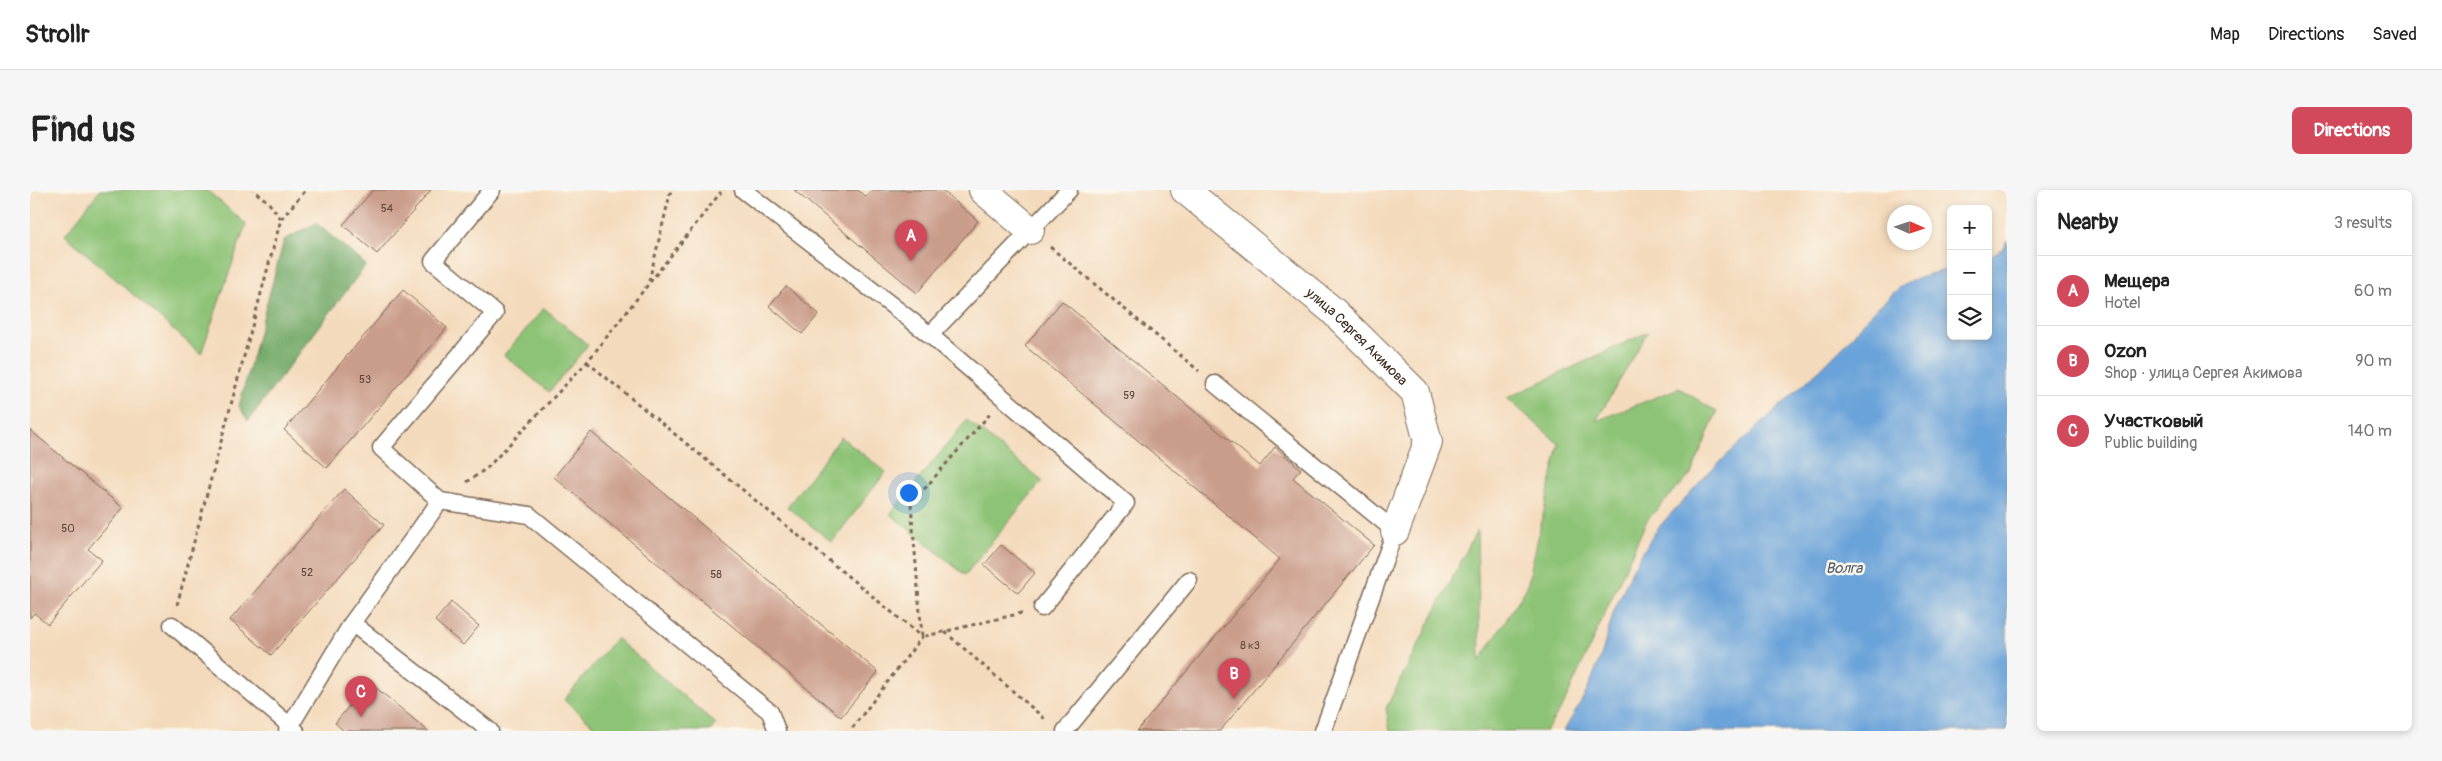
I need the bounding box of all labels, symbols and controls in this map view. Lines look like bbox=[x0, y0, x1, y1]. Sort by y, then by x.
text: Strollr bbox=[25, 20, 90, 49]
text: Map bbox=[2210, 23, 2240, 46]
text: Directions bbox=[2268, 23, 2344, 46]
text: Saved bbox=[2372, 23, 2417, 46]
button: Directions bbox=[2292, 107, 2412, 154]
text: Find us bbox=[30, 108, 135, 152]
house number: 54 bbox=[381, 202, 394, 215]
north arrow bbox=[1887, 205, 1932, 250]
map controls bbox=[1947, 205, 1992, 340]
button: + bbox=[1947, 205, 1992, 250]
text: Nearby bbox=[2057, 209, 2118, 236]
text: 3 results bbox=[2334, 213, 2392, 233]
pin: A bbox=[895, 220, 927, 261]
button: − bbox=[1947, 250, 1992, 295]
text: Мещера bbox=[2104, 269, 2170, 293]
text: A bbox=[2068, 281, 2078, 301]
text: 60 m bbox=[2354, 281, 2392, 301]
street label: улица Сергея Акимова bbox=[1302, 283, 1411, 389]
text: Hotel bbox=[2104, 293, 2141, 313]
button: layers bbox=[1947, 295, 1992, 340]
text: Ozon bbox=[2104, 339, 2147, 363]
text: B bbox=[2068, 351, 2078, 371]
text: 90 m bbox=[2355, 351, 2392, 371]
text: Shop · улица Сергея Акимова bbox=[2104, 363, 2302, 383]
house number: 53 bbox=[359, 373, 371, 386]
house number: 59 bbox=[1123, 389, 1135, 402]
text: Участковый bbox=[2104, 409, 2203, 433]
text: C bbox=[2068, 421, 2078, 441]
text: 140 m bbox=[2348, 421, 2392, 441]
text: Public building bbox=[2104, 433, 2197, 453]
your location bbox=[896, 480, 922, 506]
house number: 50 bbox=[61, 522, 75, 535]
water label: Волга bbox=[1826, 559, 1863, 578]
house number: 52 bbox=[301, 566, 313, 579]
house number: 58 bbox=[710, 568, 722, 581]
house number: 8 к3 bbox=[1240, 639, 1260, 652]
pin: B bbox=[1218, 658, 1250, 699]
pin: C bbox=[345, 676, 377, 717]

